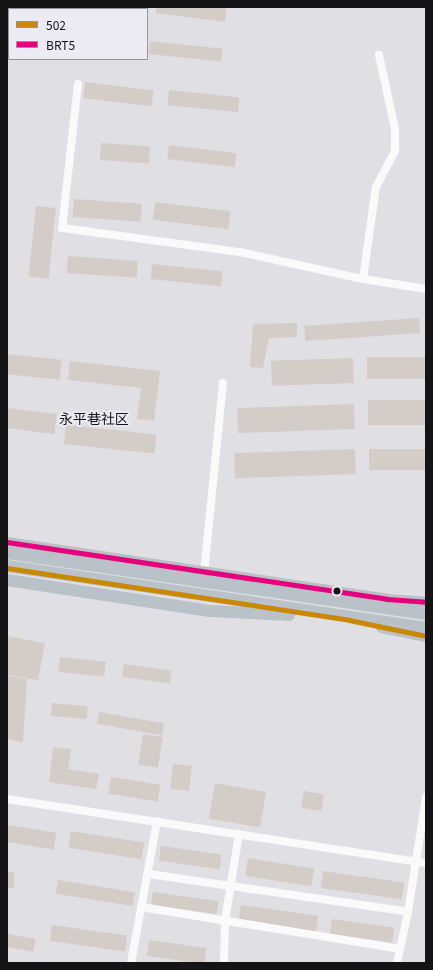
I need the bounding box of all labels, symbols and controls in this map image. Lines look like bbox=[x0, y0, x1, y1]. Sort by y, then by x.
legend bbox=[8, 8, 148, 60]
text: 502 bbox=[46, 16, 66, 33]
text: BRT5 bbox=[46, 36, 75, 53]
district label: 永平巷社区 bbox=[59, 410, 129, 426]
unlabelled marker bbox=[332, 586, 342, 596]

